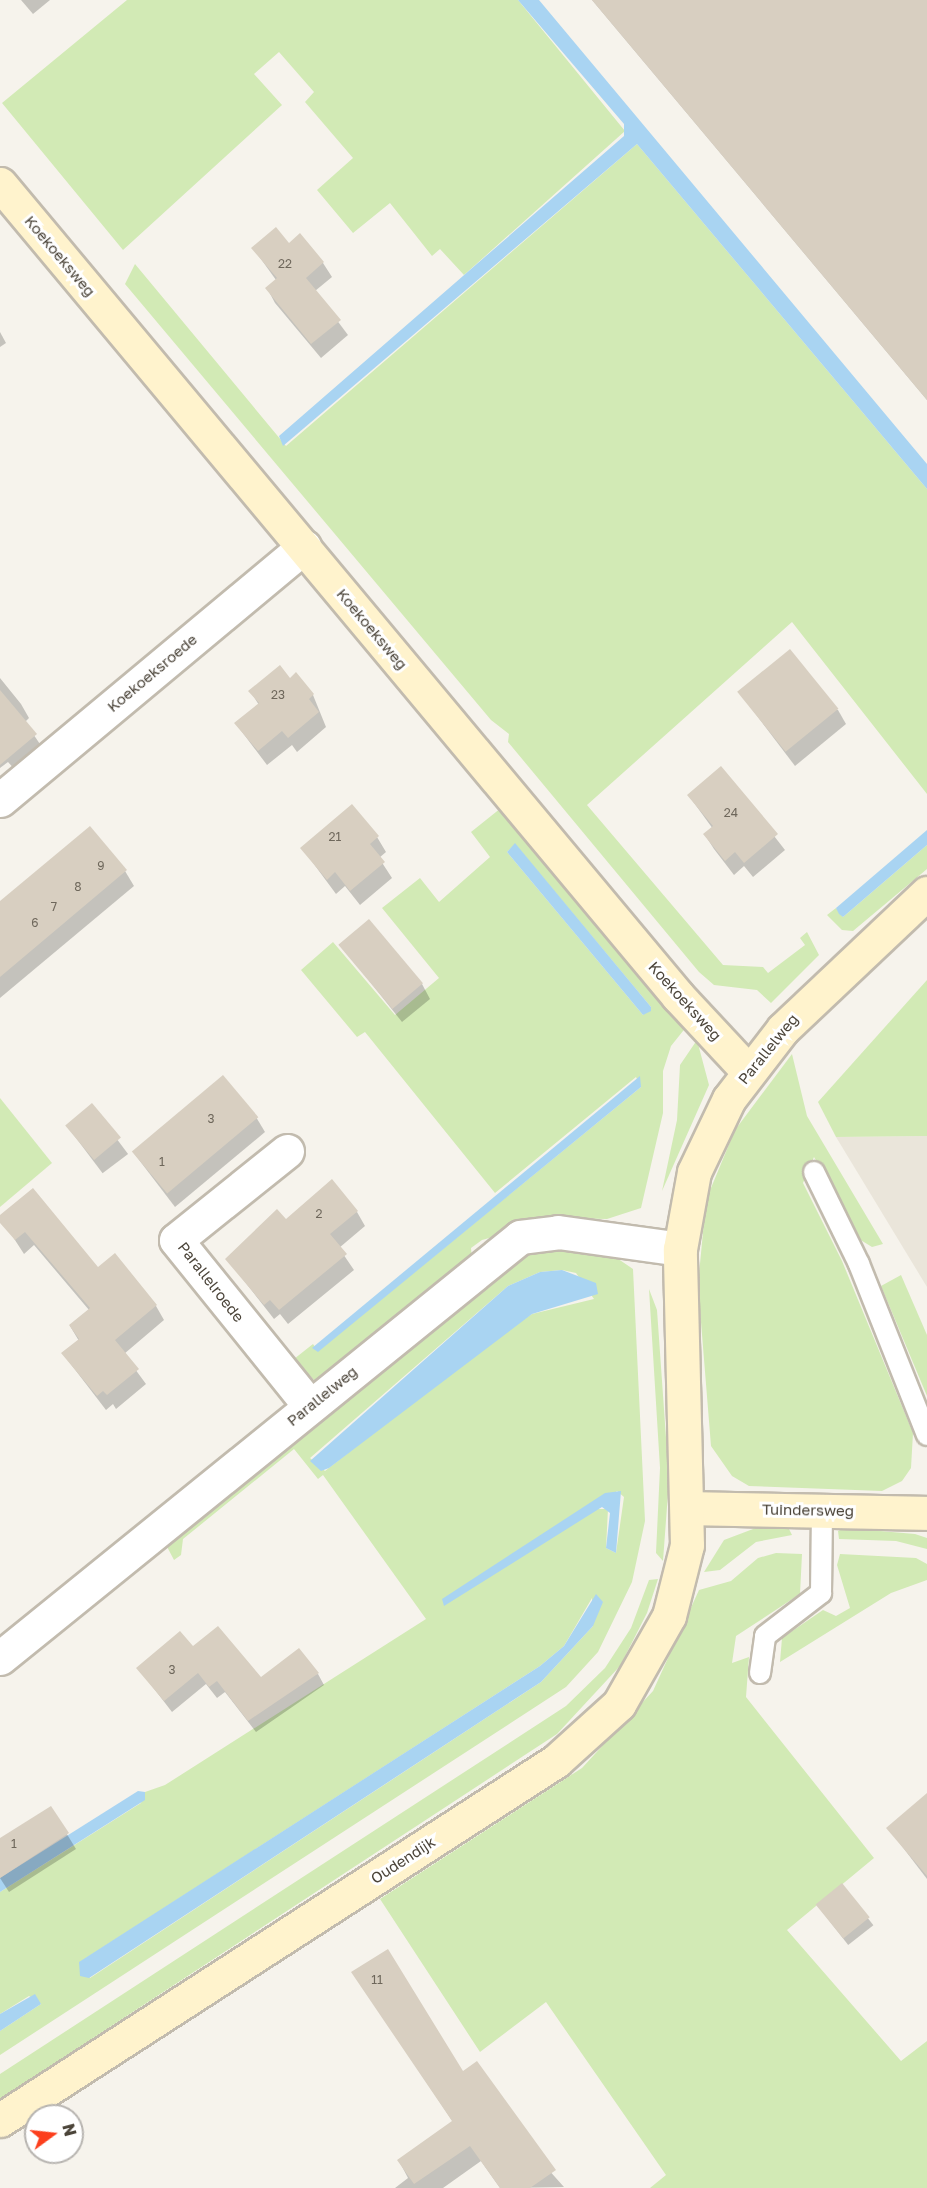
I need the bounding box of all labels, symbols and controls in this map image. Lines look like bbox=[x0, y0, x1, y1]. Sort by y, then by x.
street label: Koekoeksweg bbox=[21, 212, 99, 300]
house number: 22 bbox=[278, 257, 292, 271]
street label: Koekoeksweg bbox=[333, 585, 411, 673]
street label: Koekoeksroede bbox=[104, 630, 200, 716]
house number: 23 bbox=[271, 688, 285, 702]
house number: 24 bbox=[724, 806, 738, 820]
house number: 21 bbox=[329, 830, 341, 844]
house number: 9 bbox=[97, 859, 105, 873]
house number: 8 bbox=[74, 880, 82, 894]
house number: 7 bbox=[51, 900, 57, 914]
house number: 6 bbox=[31, 916, 39, 930]
street label: Koekoeksweg bbox=[645, 958, 725, 1044]
street label: Parallelweg bbox=[734, 1010, 802, 1088]
house number: 3 bbox=[207, 1112, 215, 1126]
house number: 1 bbox=[159, 1155, 165, 1169]
house number: 2 bbox=[316, 1207, 322, 1221]
street label: Parallelroede bbox=[174, 1238, 248, 1326]
street label: Parallelweg bbox=[283, 1362, 361, 1430]
street label: Tuindersweg bbox=[762, 1500, 854, 1520]
house number: 3 bbox=[168, 1663, 176, 1677]
street label: Oudendijk bbox=[367, 1833, 439, 1887]
house number: 1 bbox=[11, 1837, 17, 1851]
house number: 11 bbox=[371, 1973, 383, 1987]
north arrow bbox=[24, 2104, 84, 2164]
text: N bbox=[58, 2121, 81, 2138]

